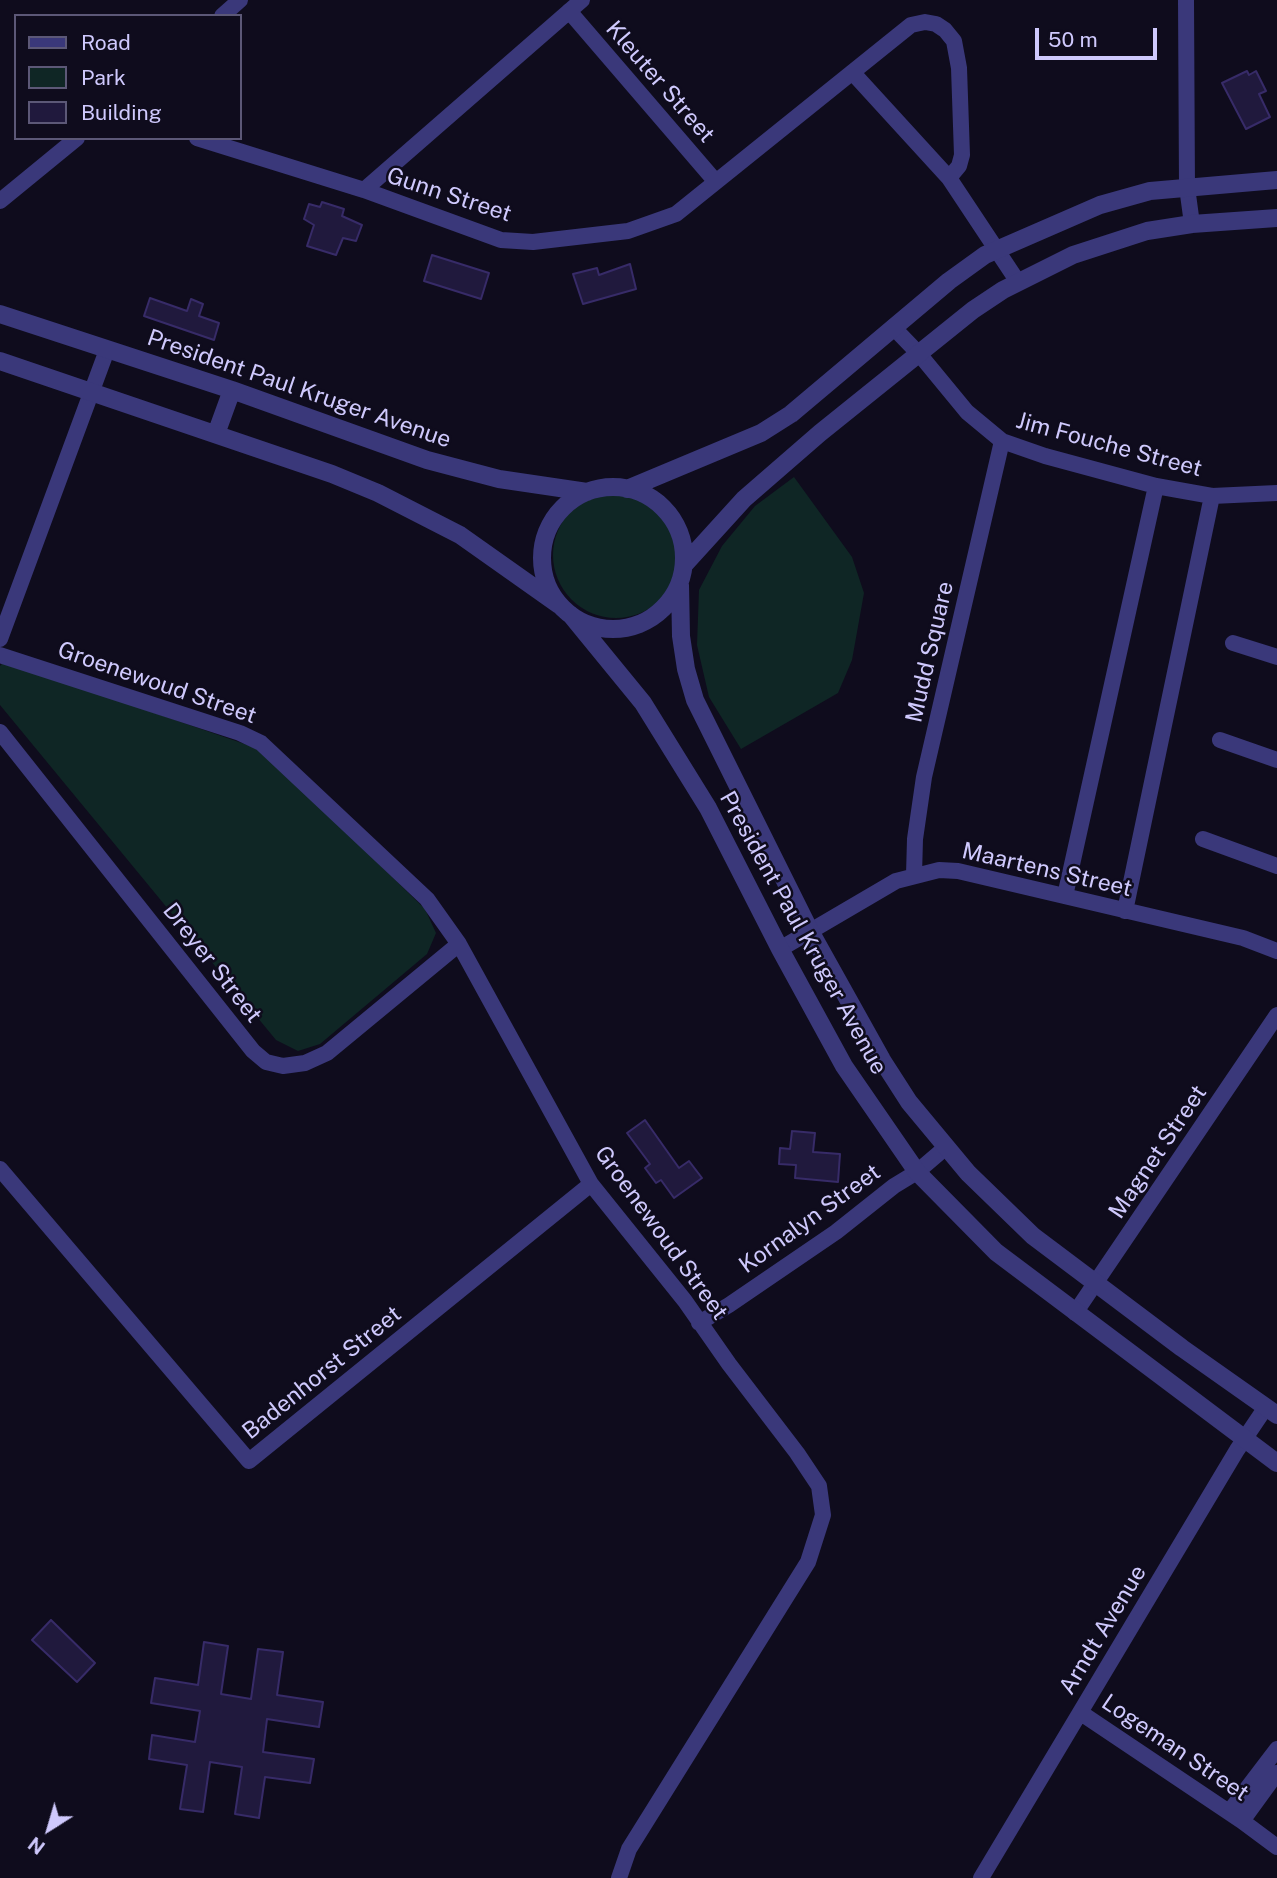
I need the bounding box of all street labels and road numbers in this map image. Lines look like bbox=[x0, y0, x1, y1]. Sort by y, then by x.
street label: Kleuter Street bbox=[600, 16, 720, 148]
street label: Gunn Street bbox=[383, 162, 515, 228]
street label: President Paul Kruger Avenue bbox=[143, 324, 455, 454]
street label: Jim Fouche Street bbox=[1013, 407, 1205, 483]
street label: Mudd Square bbox=[900, 579, 960, 725]
street label: Groenewoud Street bbox=[54, 636, 260, 730]
street label: President Paul Kruger Avenue bbox=[713, 787, 893, 1079]
street label: Maartens Street bbox=[959, 837, 1135, 903]
street label: Dreyer Street bbox=[157, 898, 267, 1028]
street label: Magnet Street bbox=[1103, 1080, 1213, 1224]
street label: Groenewoud Street bbox=[589, 1141, 733, 1325]
street label: Kornalyn Street bbox=[734, 1159, 886, 1279]
street label: Badenhorst Street bbox=[237, 1300, 407, 1446]
street label: Arndt Avenue bbox=[1054, 1560, 1152, 1700]
street label: Logeman Street bbox=[1096, 1689, 1254, 1807]

